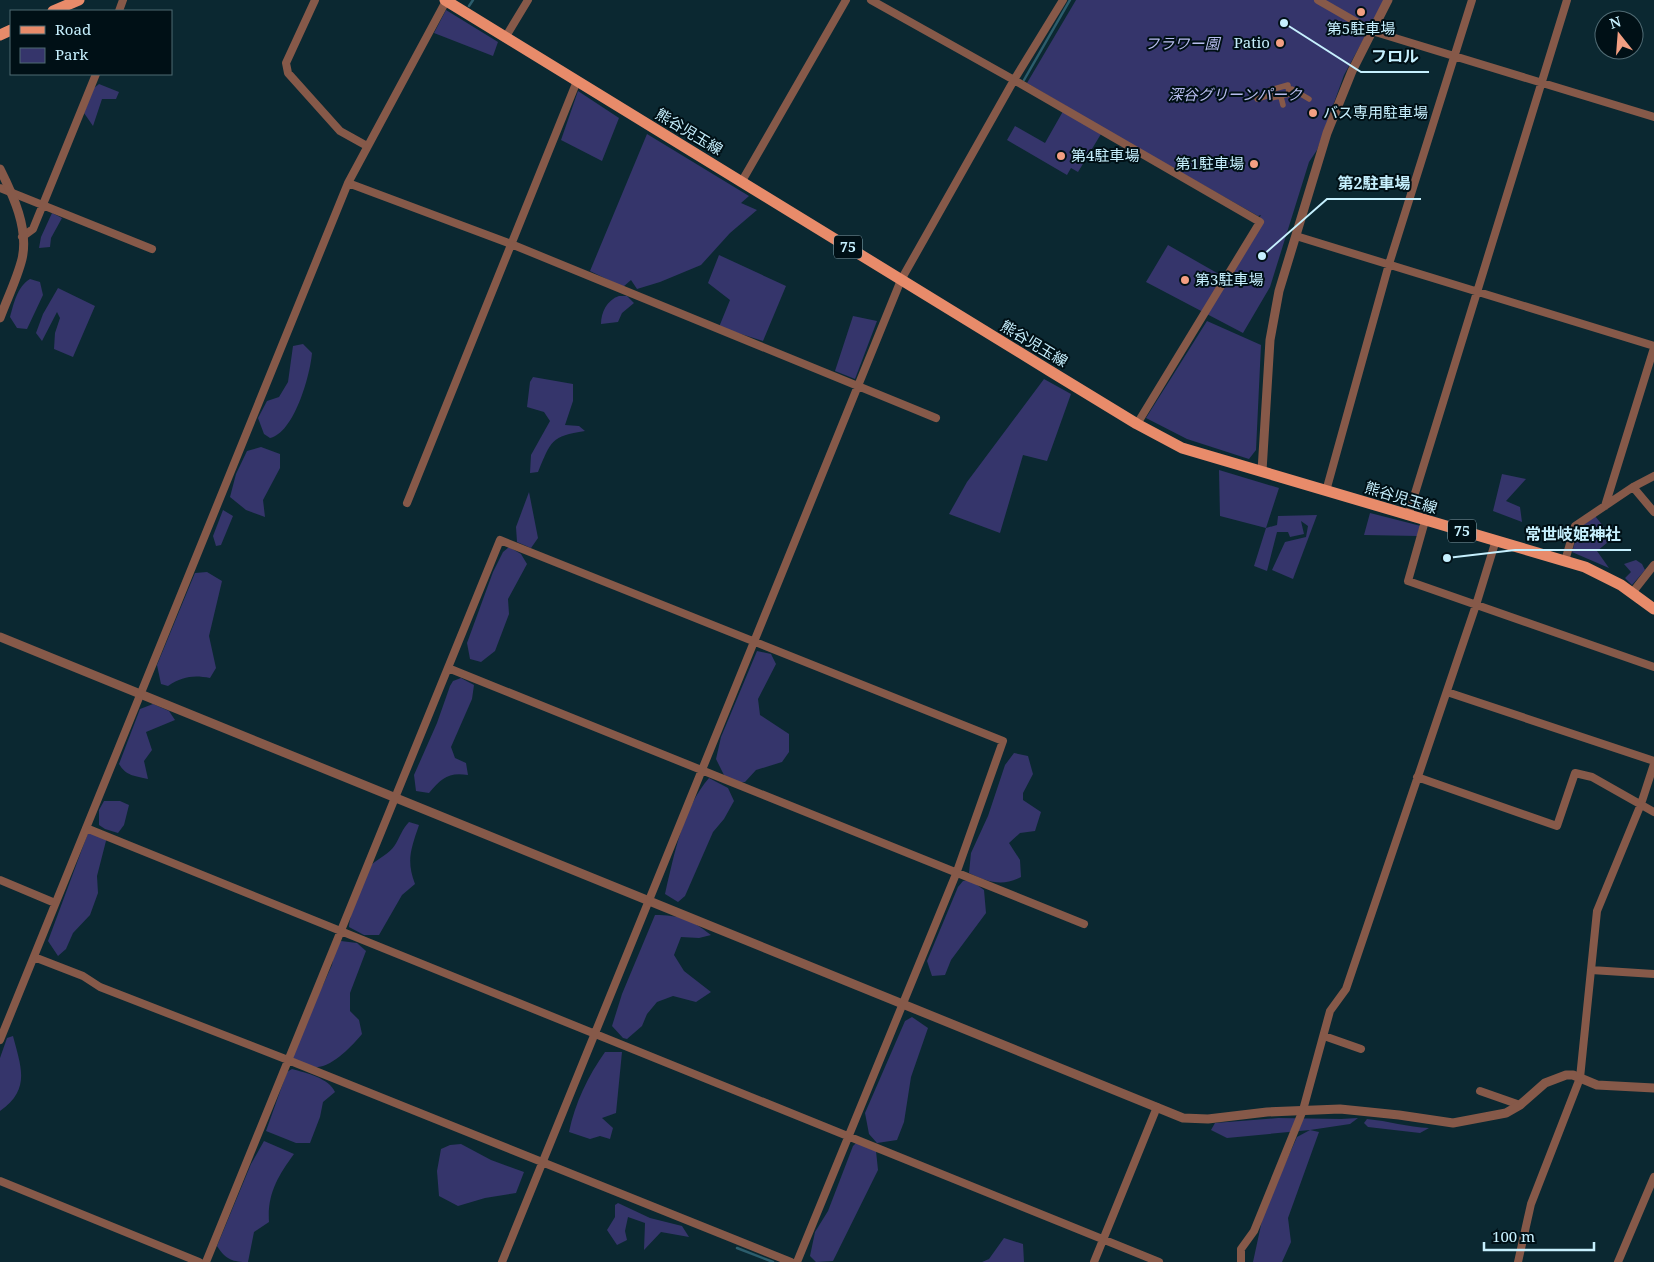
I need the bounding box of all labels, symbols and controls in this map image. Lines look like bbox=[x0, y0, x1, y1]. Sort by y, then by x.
marker: 第5駐車場 bbox=[1355, 6, 1367, 18]
legend bbox=[10, 10, 172, 75]
north arrow bbox=[1594, 10, 1644, 60]
text: N bbox=[1607, 11, 1623, 33]
place label: 第5駐車場 bbox=[1327, 18, 1395, 38]
text: Road bbox=[55, 19, 91, 39]
place label: Patio bbox=[1234, 32, 1270, 52]
park label: フラワー園 bbox=[1144, 33, 1221, 53]
marker: Patio bbox=[1274, 37, 1286, 49]
callout: フロル bbox=[1361, 41, 1429, 72]
text: Park bbox=[55, 44, 89, 64]
text: フロル bbox=[1371, 45, 1419, 67]
park label: 深谷グリーンパーク bbox=[1168, 84, 1303, 104]
place label: バス専用駐車場 bbox=[1323, 102, 1428, 122]
street label: 熊谷児玉線 bbox=[652, 103, 727, 159]
marker: バス専用駐車場 bbox=[1307, 107, 1319, 119]
place label: 第4駐車場 bbox=[1071, 145, 1139, 165]
marker: 第4駐車場 bbox=[1055, 150, 1067, 162]
place label: 第1駐車場 bbox=[1176, 153, 1244, 173]
marker: 第1駐車場 bbox=[1248, 158, 1260, 170]
callout: 第2駐車場 bbox=[1327, 168, 1421, 199]
text: 第2駐車場 bbox=[1337, 172, 1411, 194]
road number: 75 bbox=[834, 236, 862, 258]
place label: 第3駐車場 bbox=[1195, 269, 1263, 289]
marker: 第3駐車場 bbox=[1179, 274, 1191, 286]
street label: 熊谷児玉線 bbox=[997, 315, 1072, 371]
street label: 熊谷児玉線 bbox=[1362, 477, 1440, 518]
callout: 常世岐姫神社 bbox=[1515, 519, 1631, 550]
road number: 75 bbox=[1448, 520, 1476, 542]
text: 常世岐姫神社 bbox=[1525, 523, 1621, 545]
scale bar bbox=[1484, 1220, 1594, 1252]
text: 100 m bbox=[1492, 1226, 1535, 1246]

